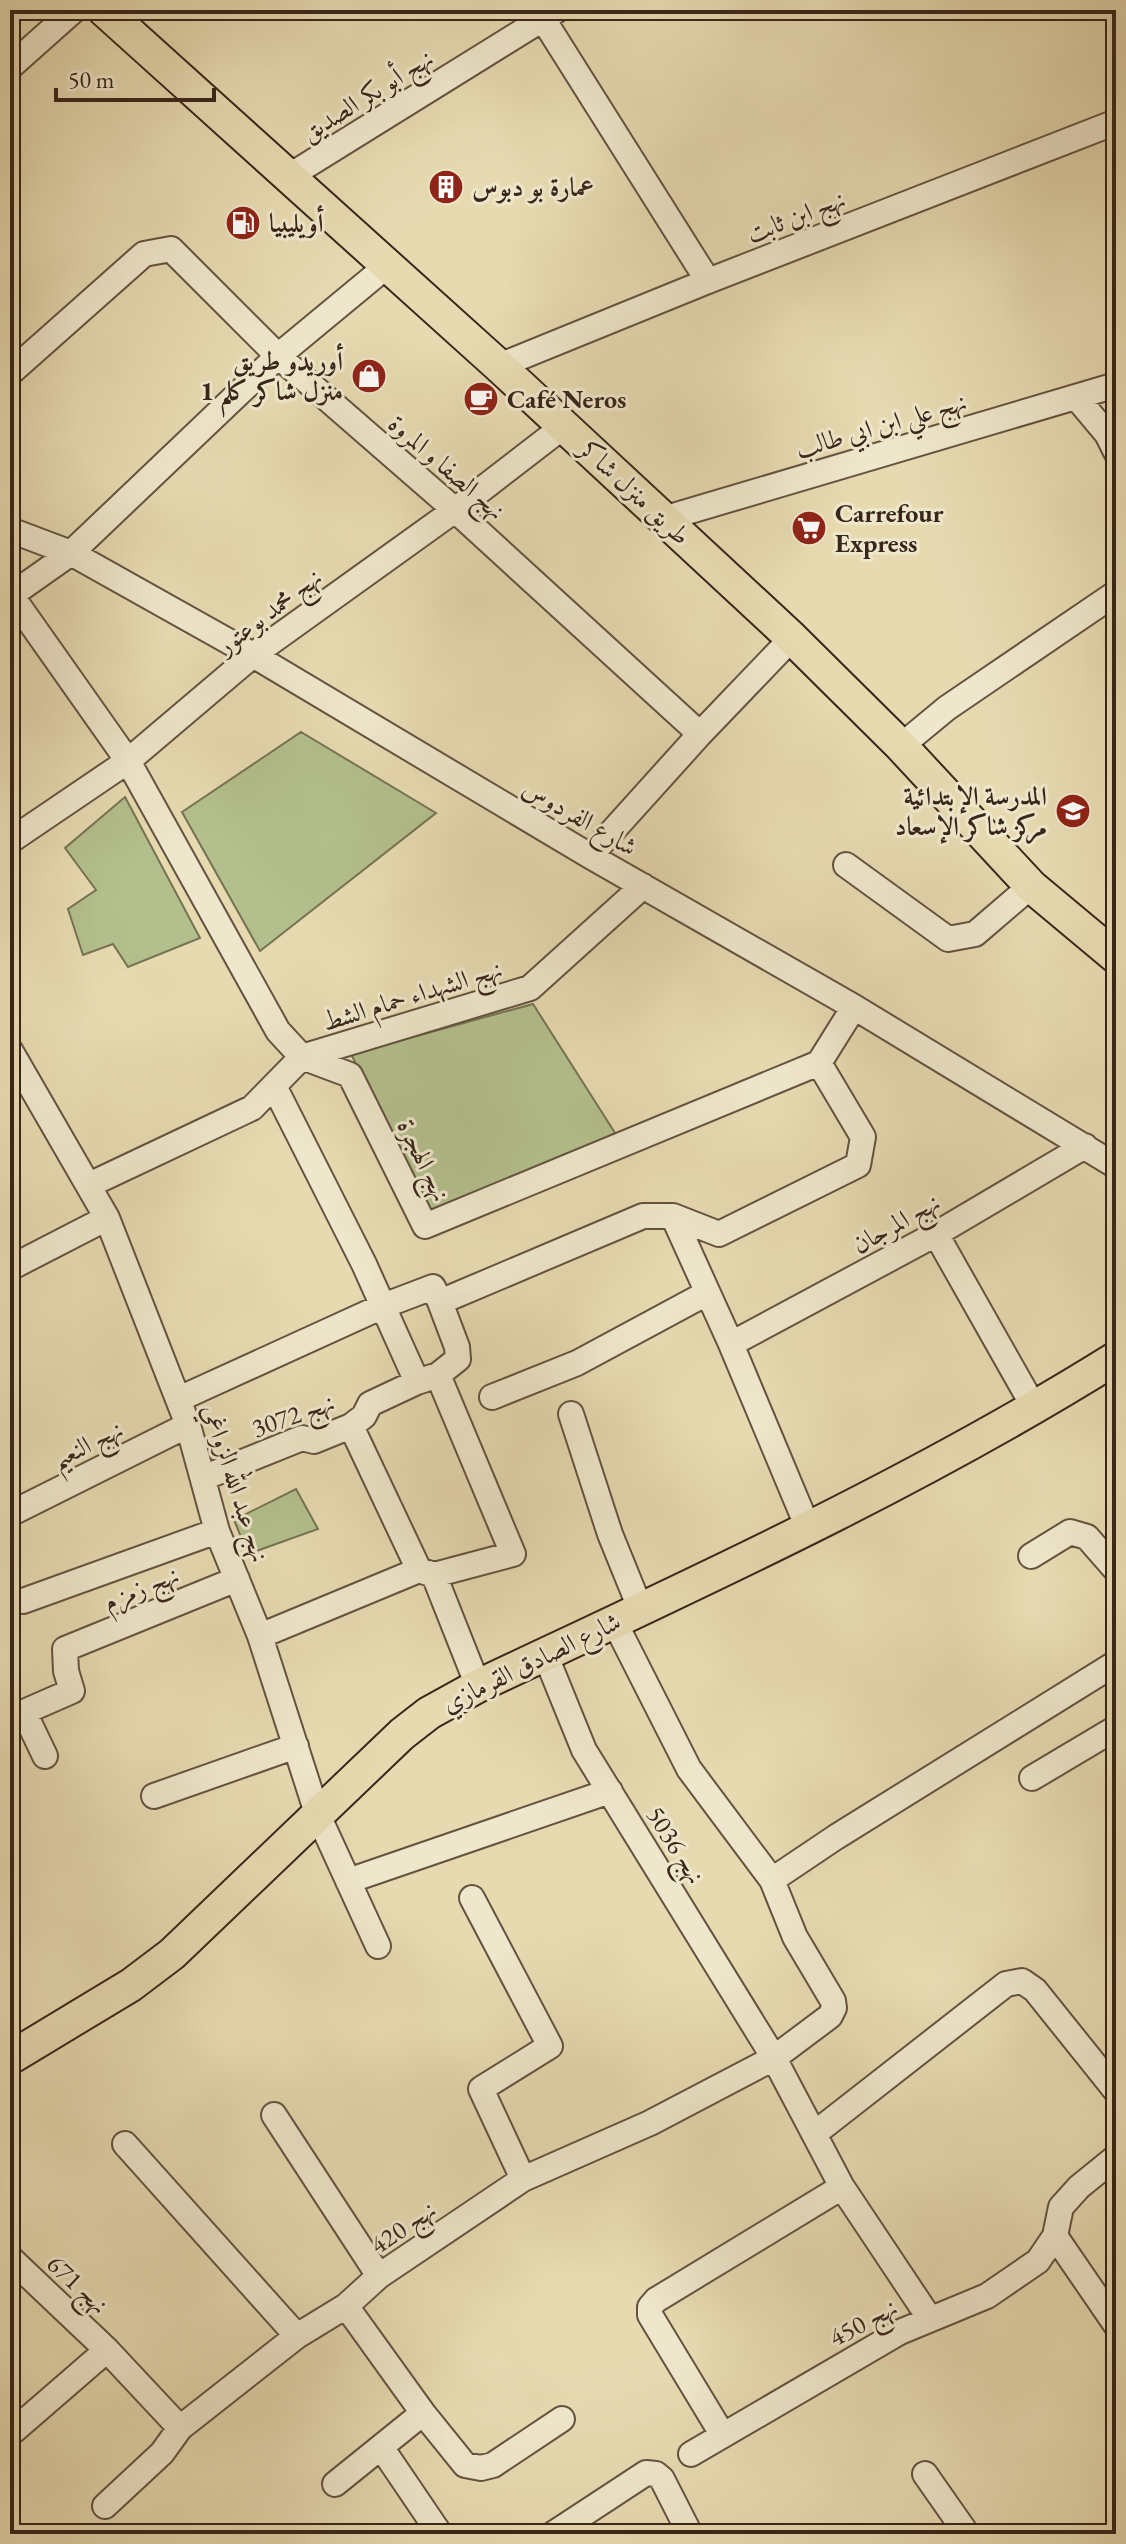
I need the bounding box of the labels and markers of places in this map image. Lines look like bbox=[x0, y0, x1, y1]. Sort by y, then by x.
building icon: عمارة بو دبوس bbox=[427, 168, 465, 206]
place label: عمارة بو دبوس bbox=[472, 170, 594, 204]
fuel station icon: أويليبيا bbox=[224, 204, 262, 242]
place label: أويليبيا bbox=[269, 205, 325, 240]
place label: أوريدو طريق منزل شاكر كلم 1 bbox=[200, 343, 344, 418]
shop icon: أوريدو طريق منزل شاكر كلم 1 bbox=[350, 357, 388, 395]
cafe icon: Café Neros bbox=[462, 380, 500, 418]
place label: Café Neros bbox=[507, 382, 626, 416]
place label: Carrefour Express bbox=[835, 496, 944, 560]
supermarket icon: Carrefour Express bbox=[790, 509, 828, 547]
place label: المدرسة الإبتدائية مركز شاكر الإسعاد bbox=[895, 779, 1047, 845]
school or university icon: المدرسة الإبتدائية مركز شاكر الإسعاد bbox=[1054, 792, 1092, 830]

